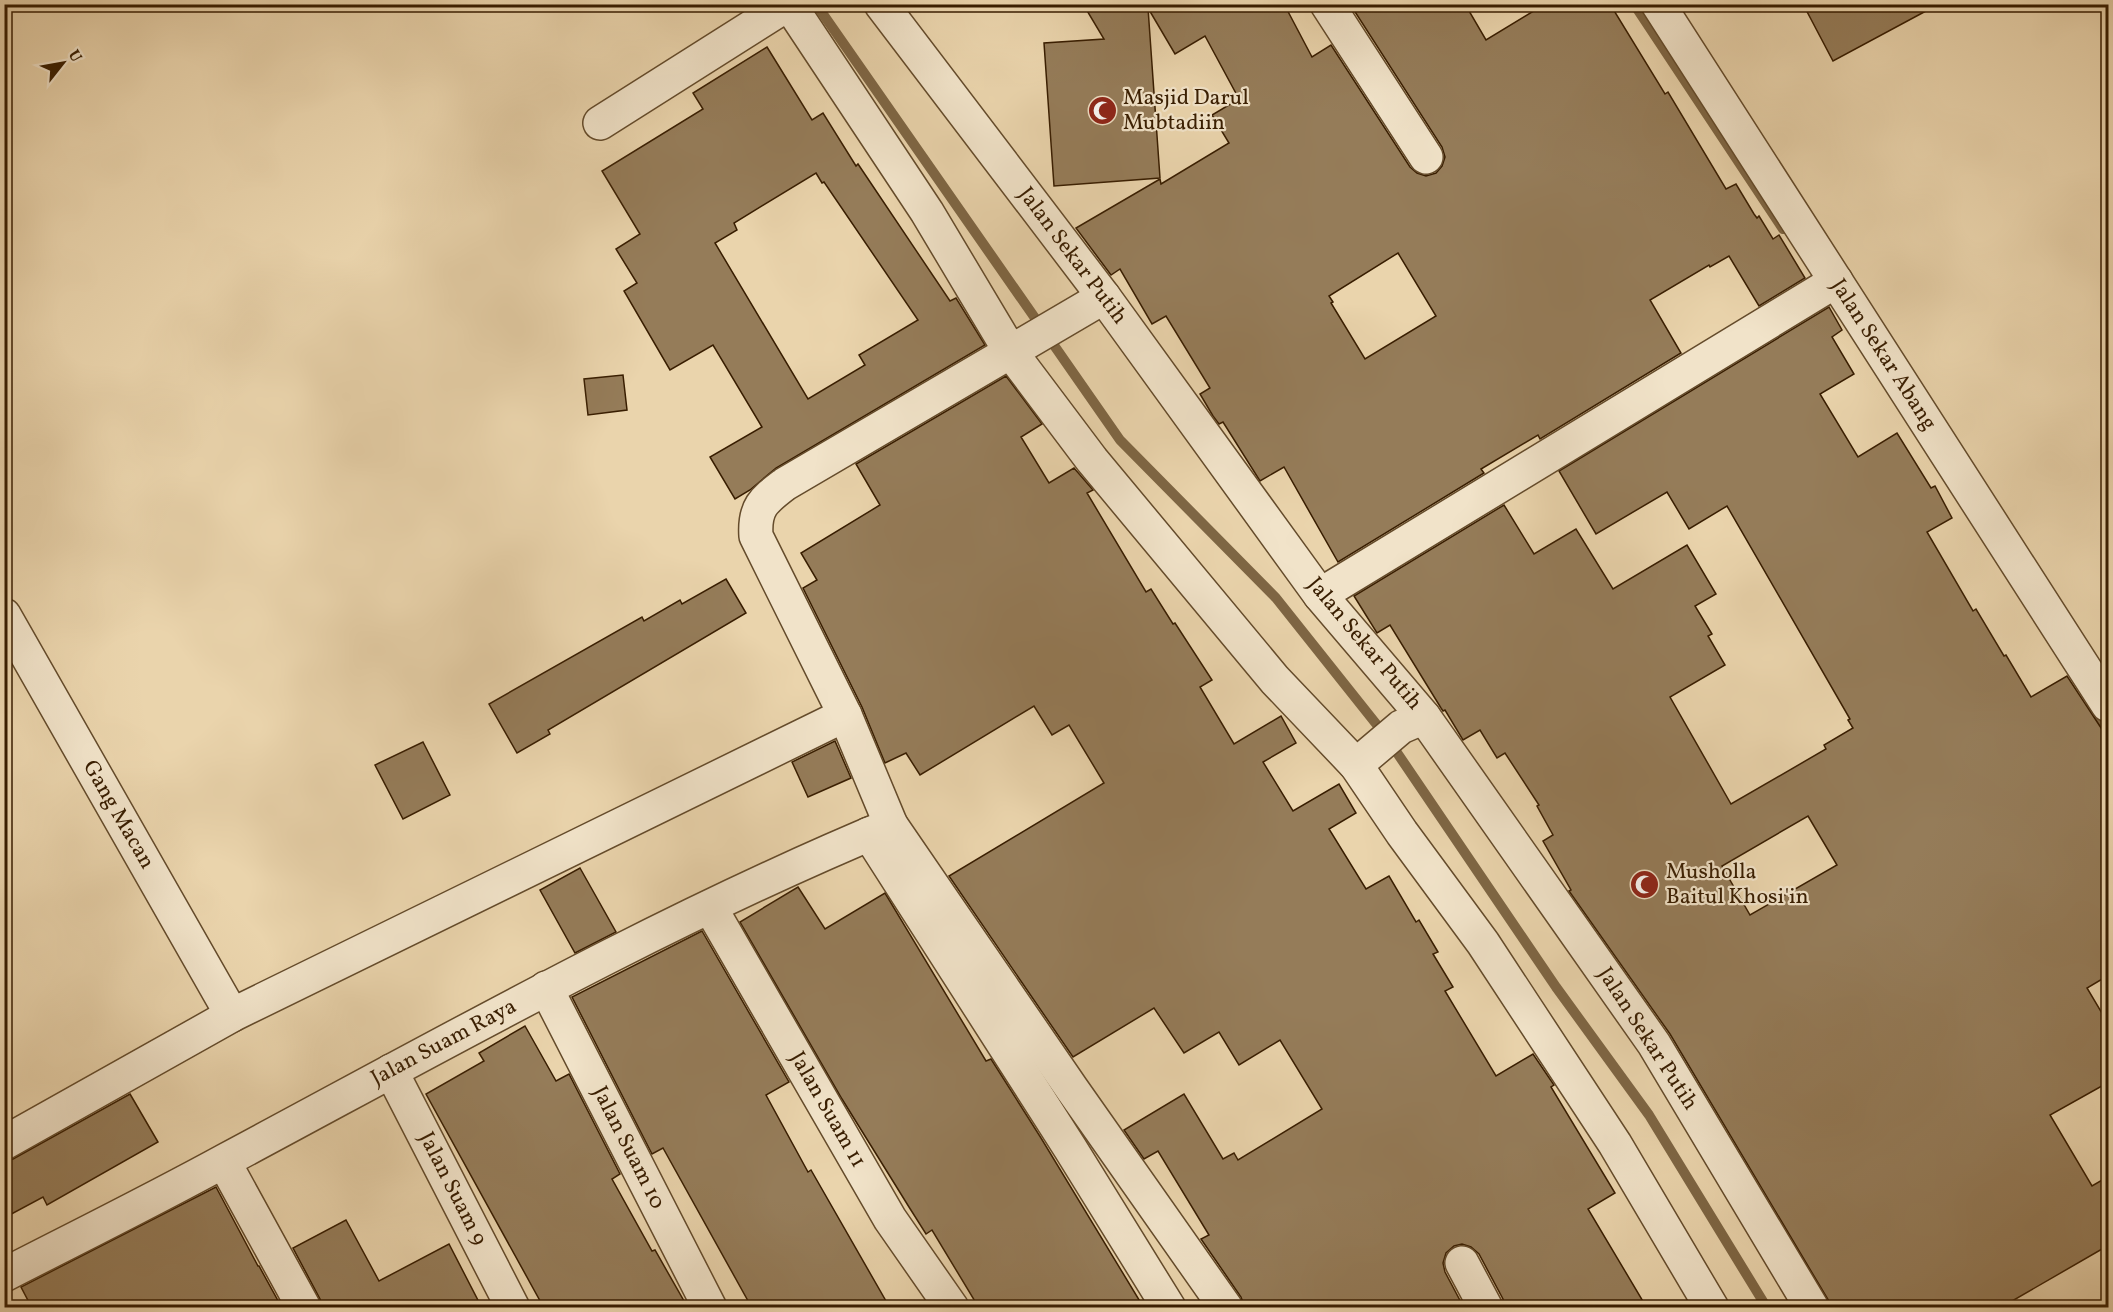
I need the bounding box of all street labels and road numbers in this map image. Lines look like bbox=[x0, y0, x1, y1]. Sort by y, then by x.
street label: Jalan Sekar Putih bbox=[1010, 181, 1134, 331]
street label: Jalan Sekar Abang bbox=[1822, 273, 1944, 437]
street label: Jalan Sekar Putih bbox=[1299, 571, 1429, 717]
street label: Gang Macan bbox=[74, 755, 162, 875]
street label: Jalan Sekar Putih bbox=[1589, 961, 1705, 1117]
street label: Jalan Suam Raya bbox=[366, 992, 522, 1094]
street label: Jalan Suam 11 bbox=[781, 1046, 873, 1174]
street label: Jalan Suam 10 bbox=[584, 1081, 672, 1215]
street label: Jalan Suam 9 bbox=[410, 1127, 494, 1251]

